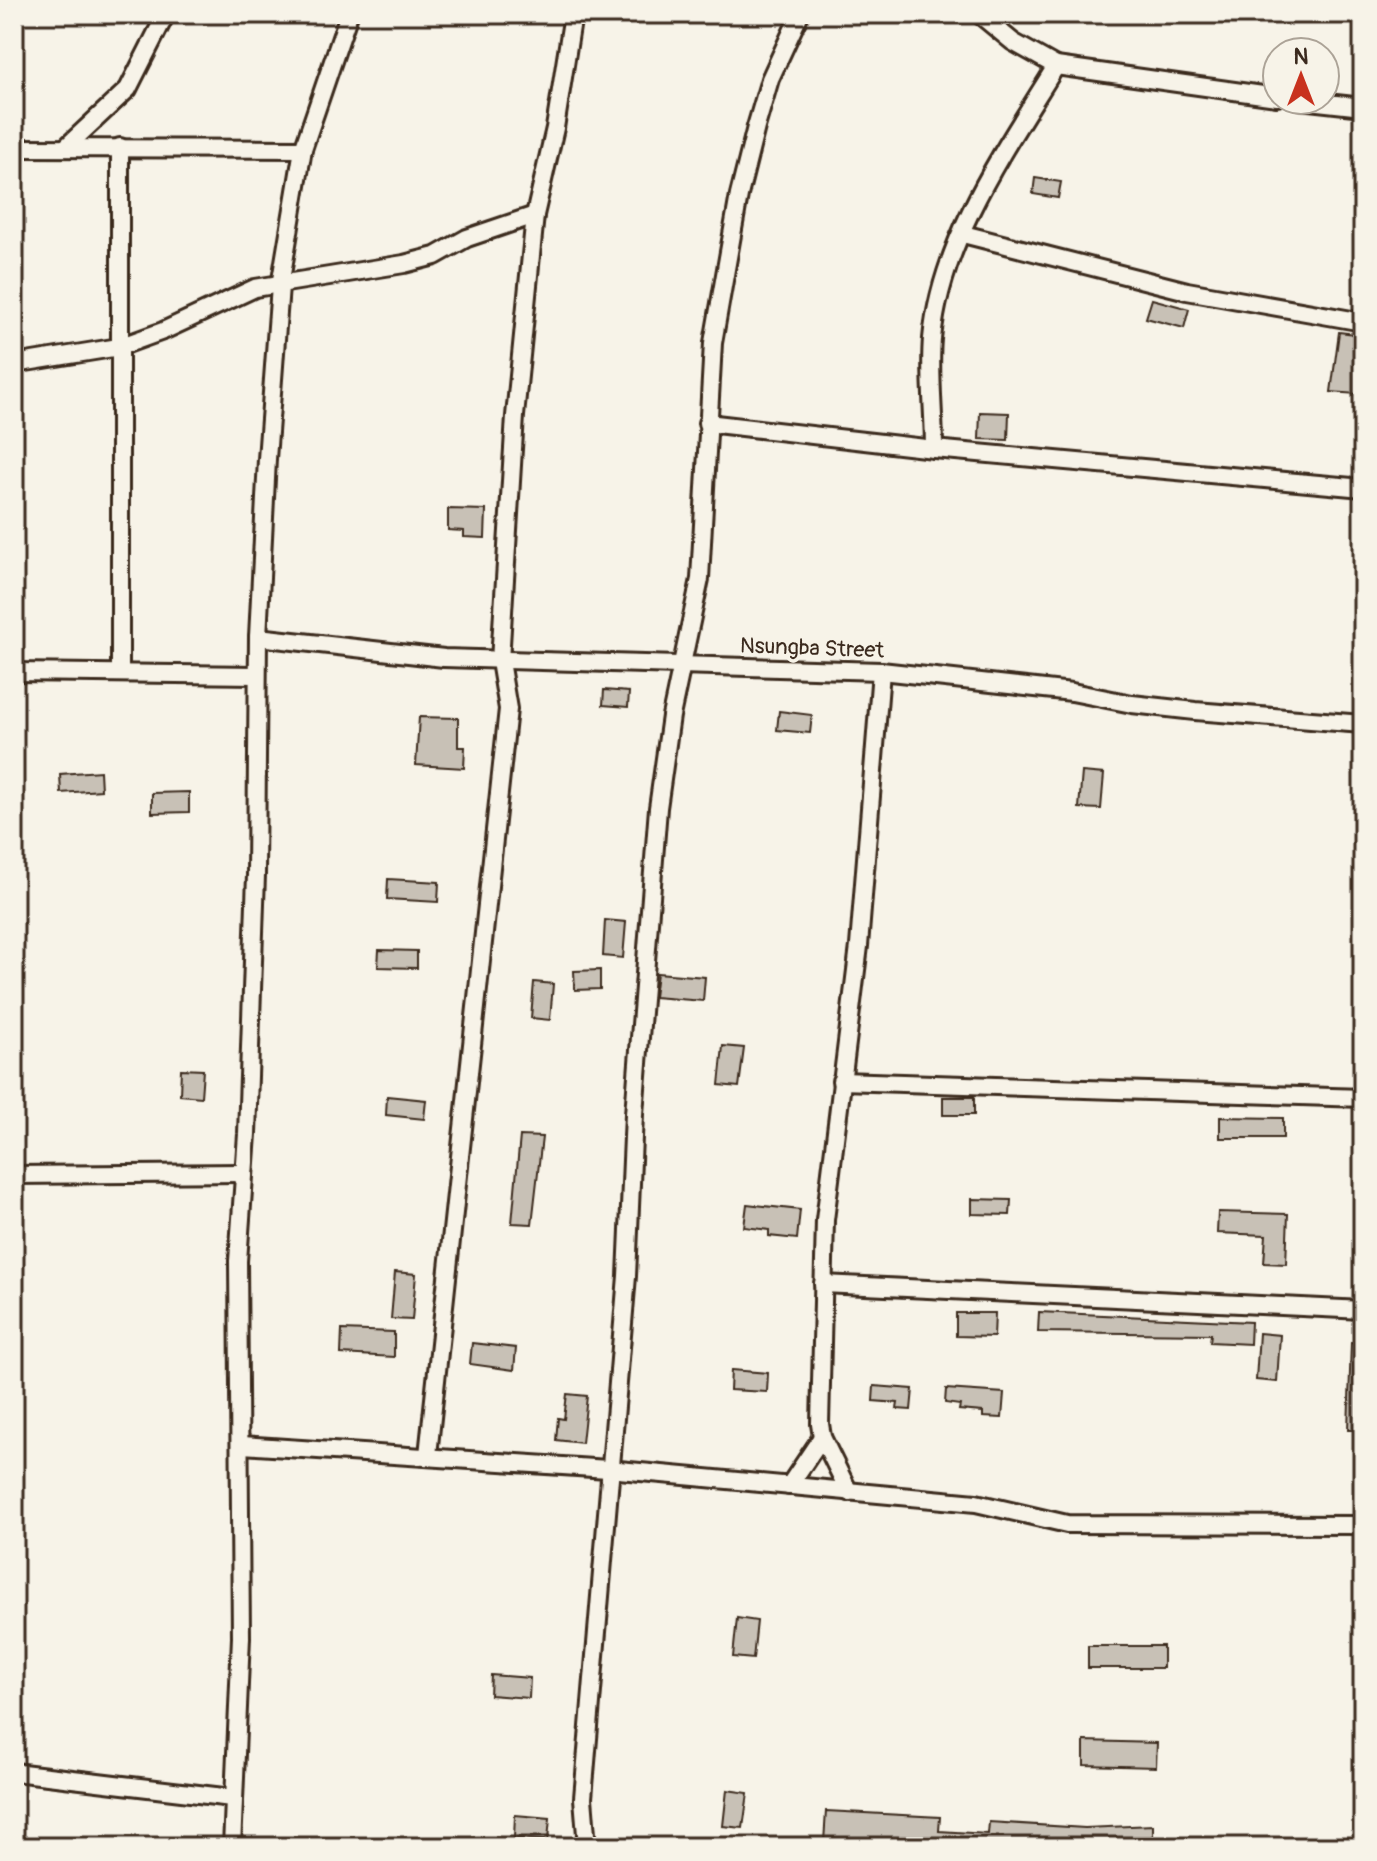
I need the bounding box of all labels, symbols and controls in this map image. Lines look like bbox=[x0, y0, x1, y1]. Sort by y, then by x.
north arrow bbox=[1261, 36, 1341, 116]
text: N bbox=[1294, 43, 1309, 71]
street label: Nsungba Street bbox=[739, 631, 885, 665]

